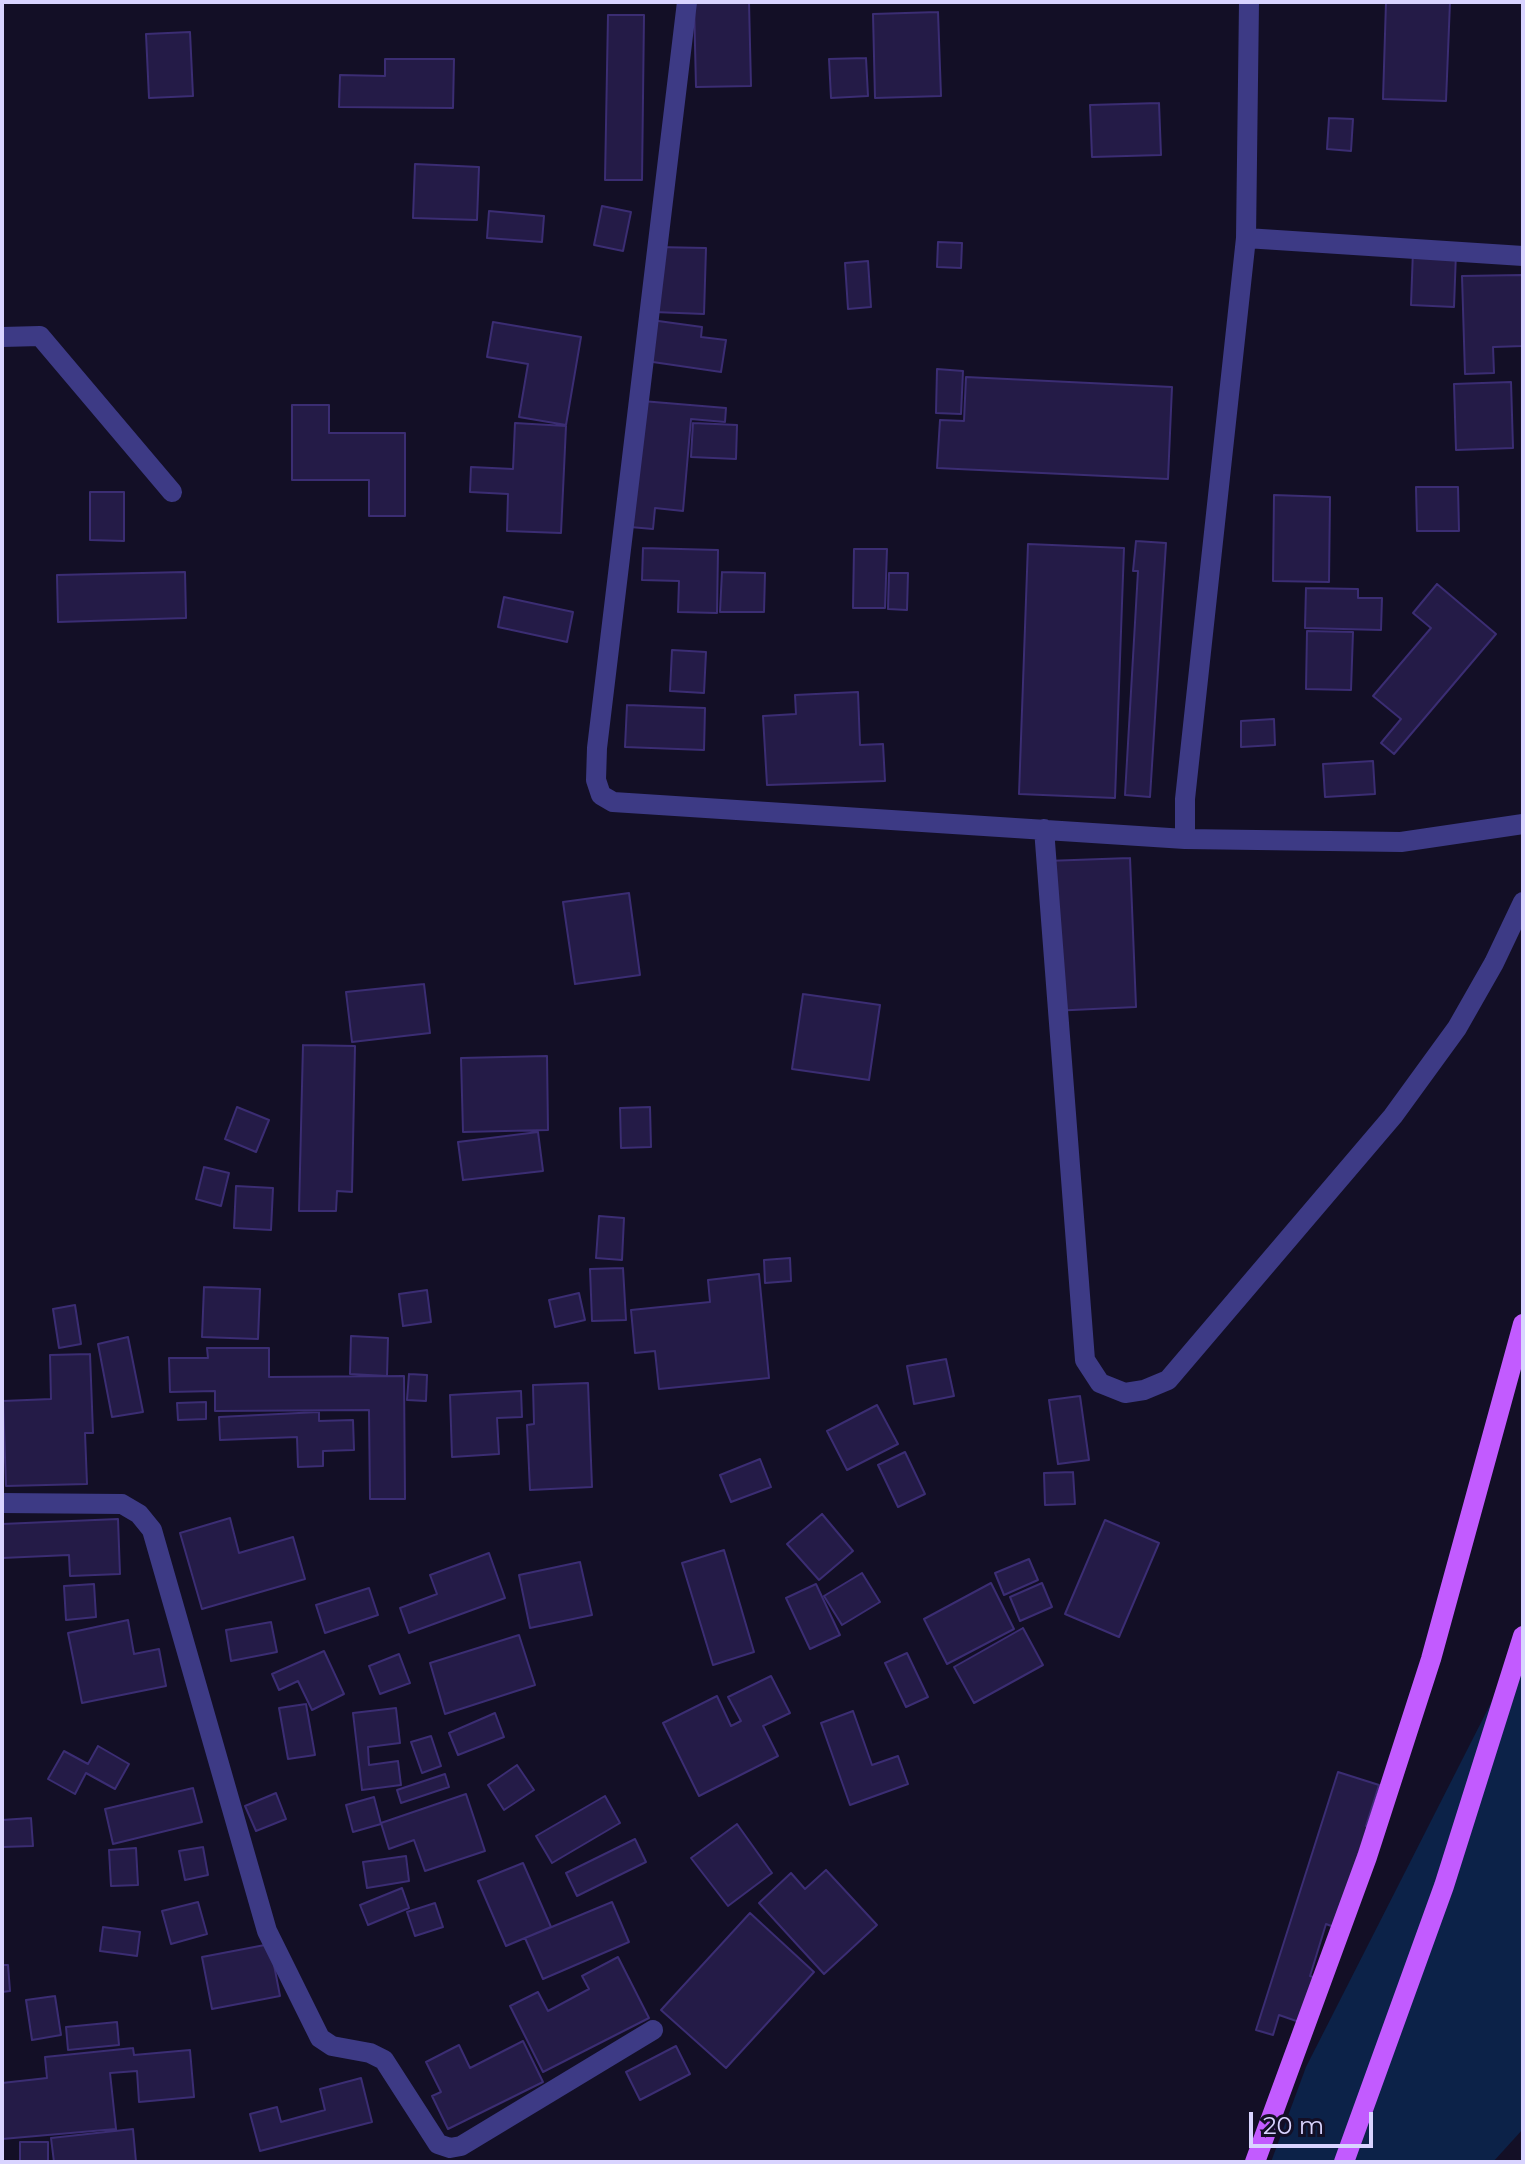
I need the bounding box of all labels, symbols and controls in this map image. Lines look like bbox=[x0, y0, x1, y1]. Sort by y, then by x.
scale bar bbox=[1253, 2096, 1377, 2146]
text: 20 m bbox=[1263, 2111, 1324, 2140]

